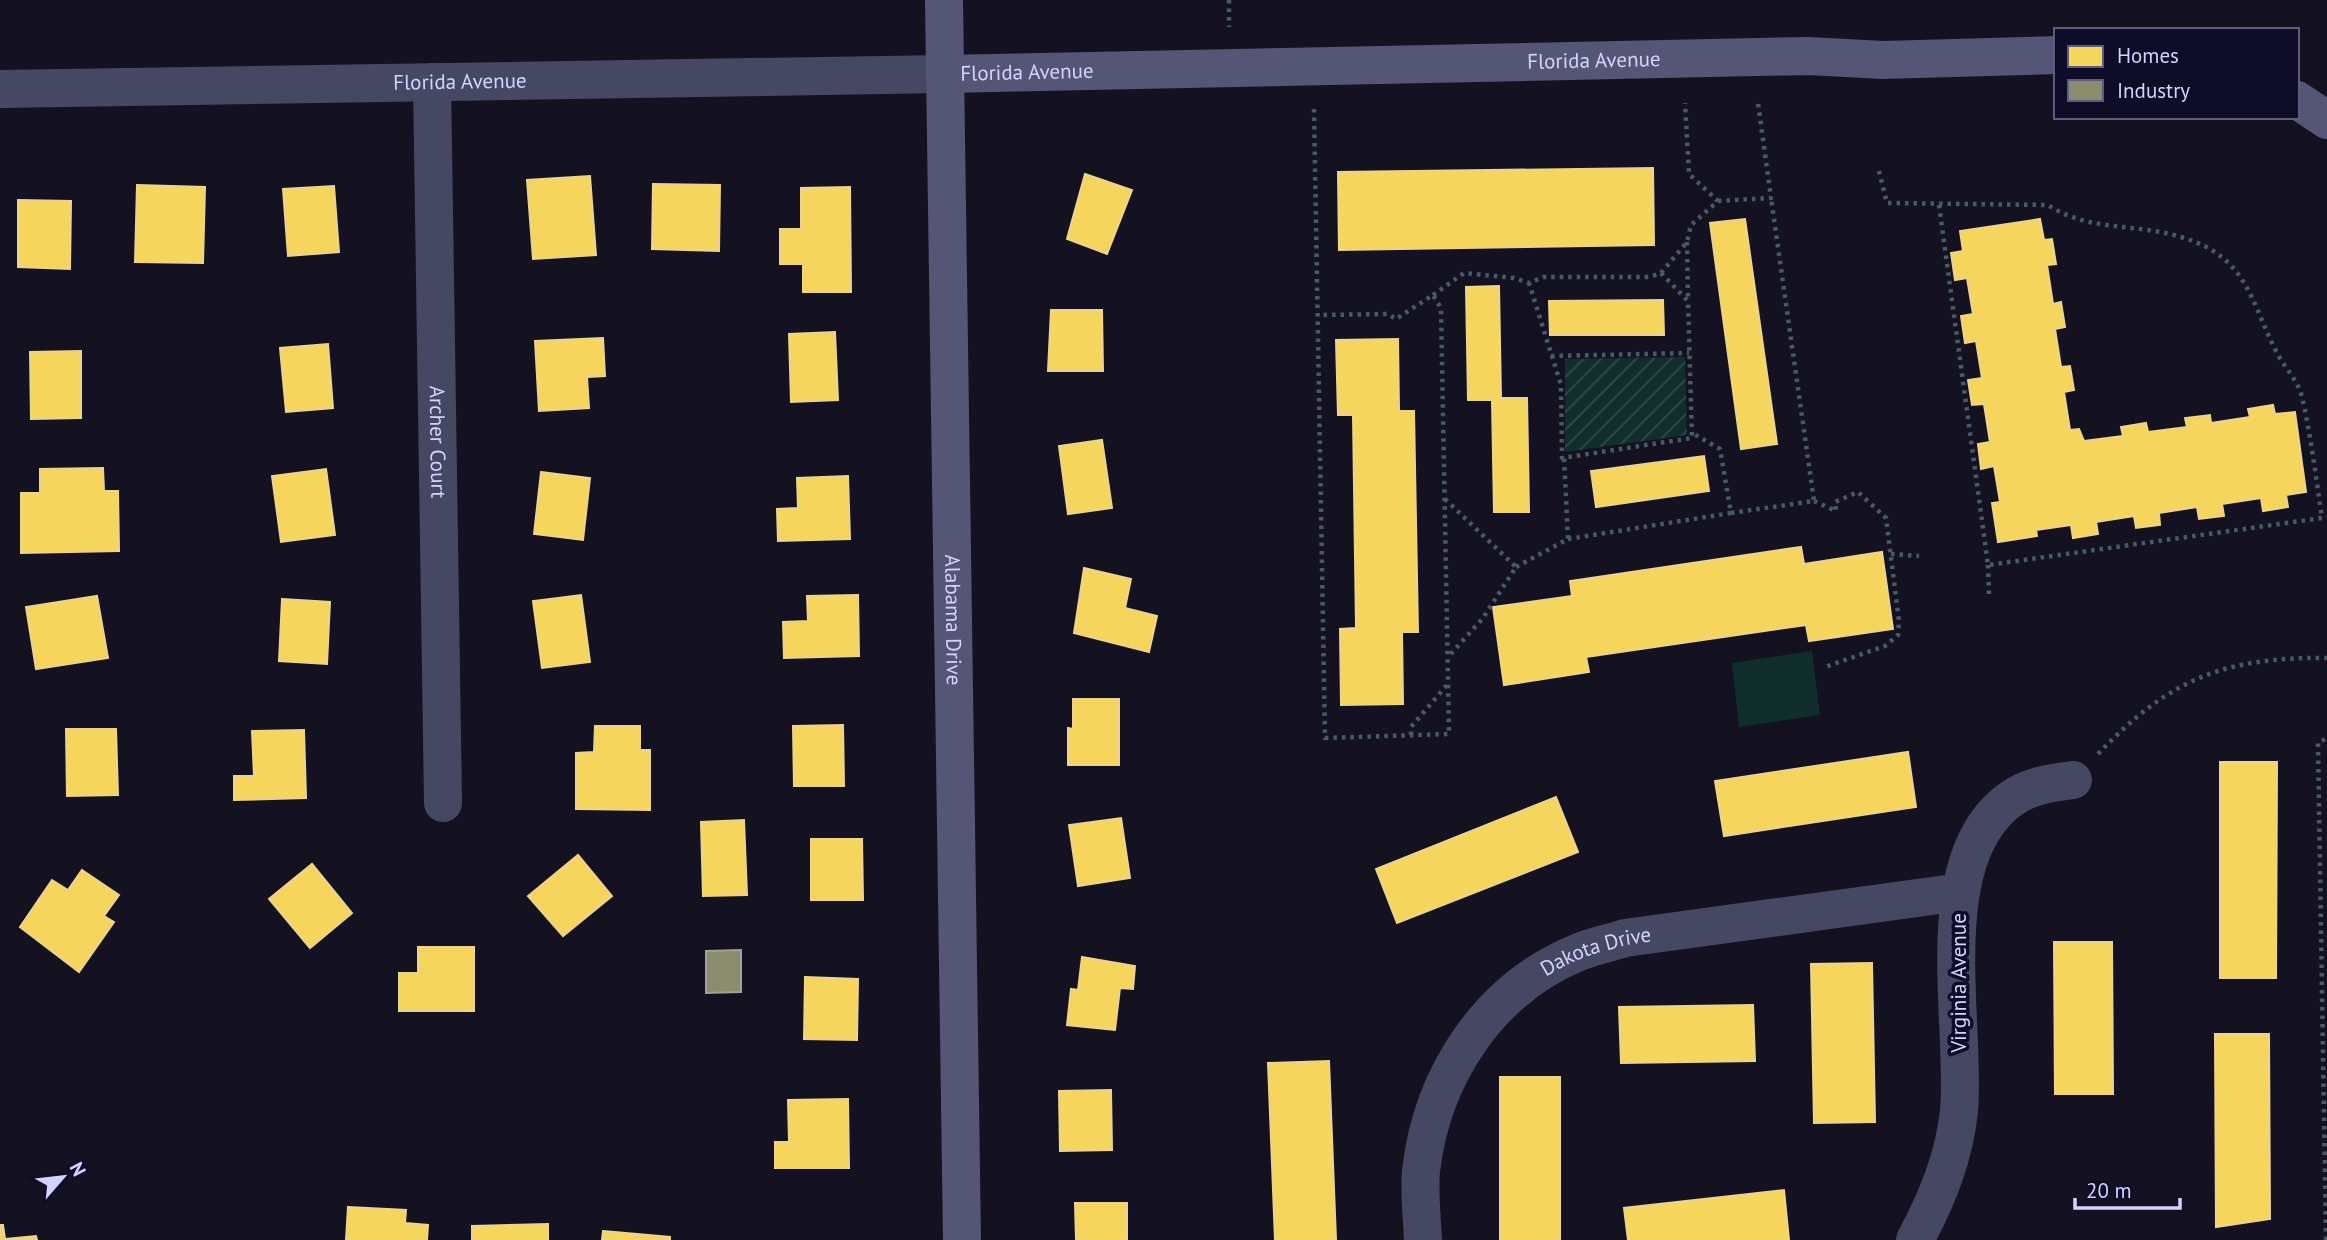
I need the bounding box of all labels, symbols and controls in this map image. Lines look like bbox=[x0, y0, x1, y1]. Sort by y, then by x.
legend bbox=[2054, 28, 2299, 119]
text: Homes bbox=[2117, 42, 2179, 69]
street label: Florida Avenue bbox=[1527, 45, 1661, 75]
street label: Florida Avenue bbox=[960, 57, 1094, 87]
street label: Florida Avenue bbox=[393, 67, 527, 96]
text: Industry bbox=[2117, 77, 2190, 104]
street label: Archer Court bbox=[424, 385, 452, 498]
street label: Alabama Drive bbox=[939, 554, 968, 686]
street label: Virginia Avenue bbox=[1945, 913, 1972, 1054]
street label: Dakota Drive bbox=[1535, 921, 1653, 982]
north arrow bbox=[28, 1142, 98, 1212]
text: N bbox=[64, 1158, 92, 1180]
scale bar bbox=[2075, 1166, 2180, 1210]
text: 20 m bbox=[2086, 1177, 2132, 1204]

